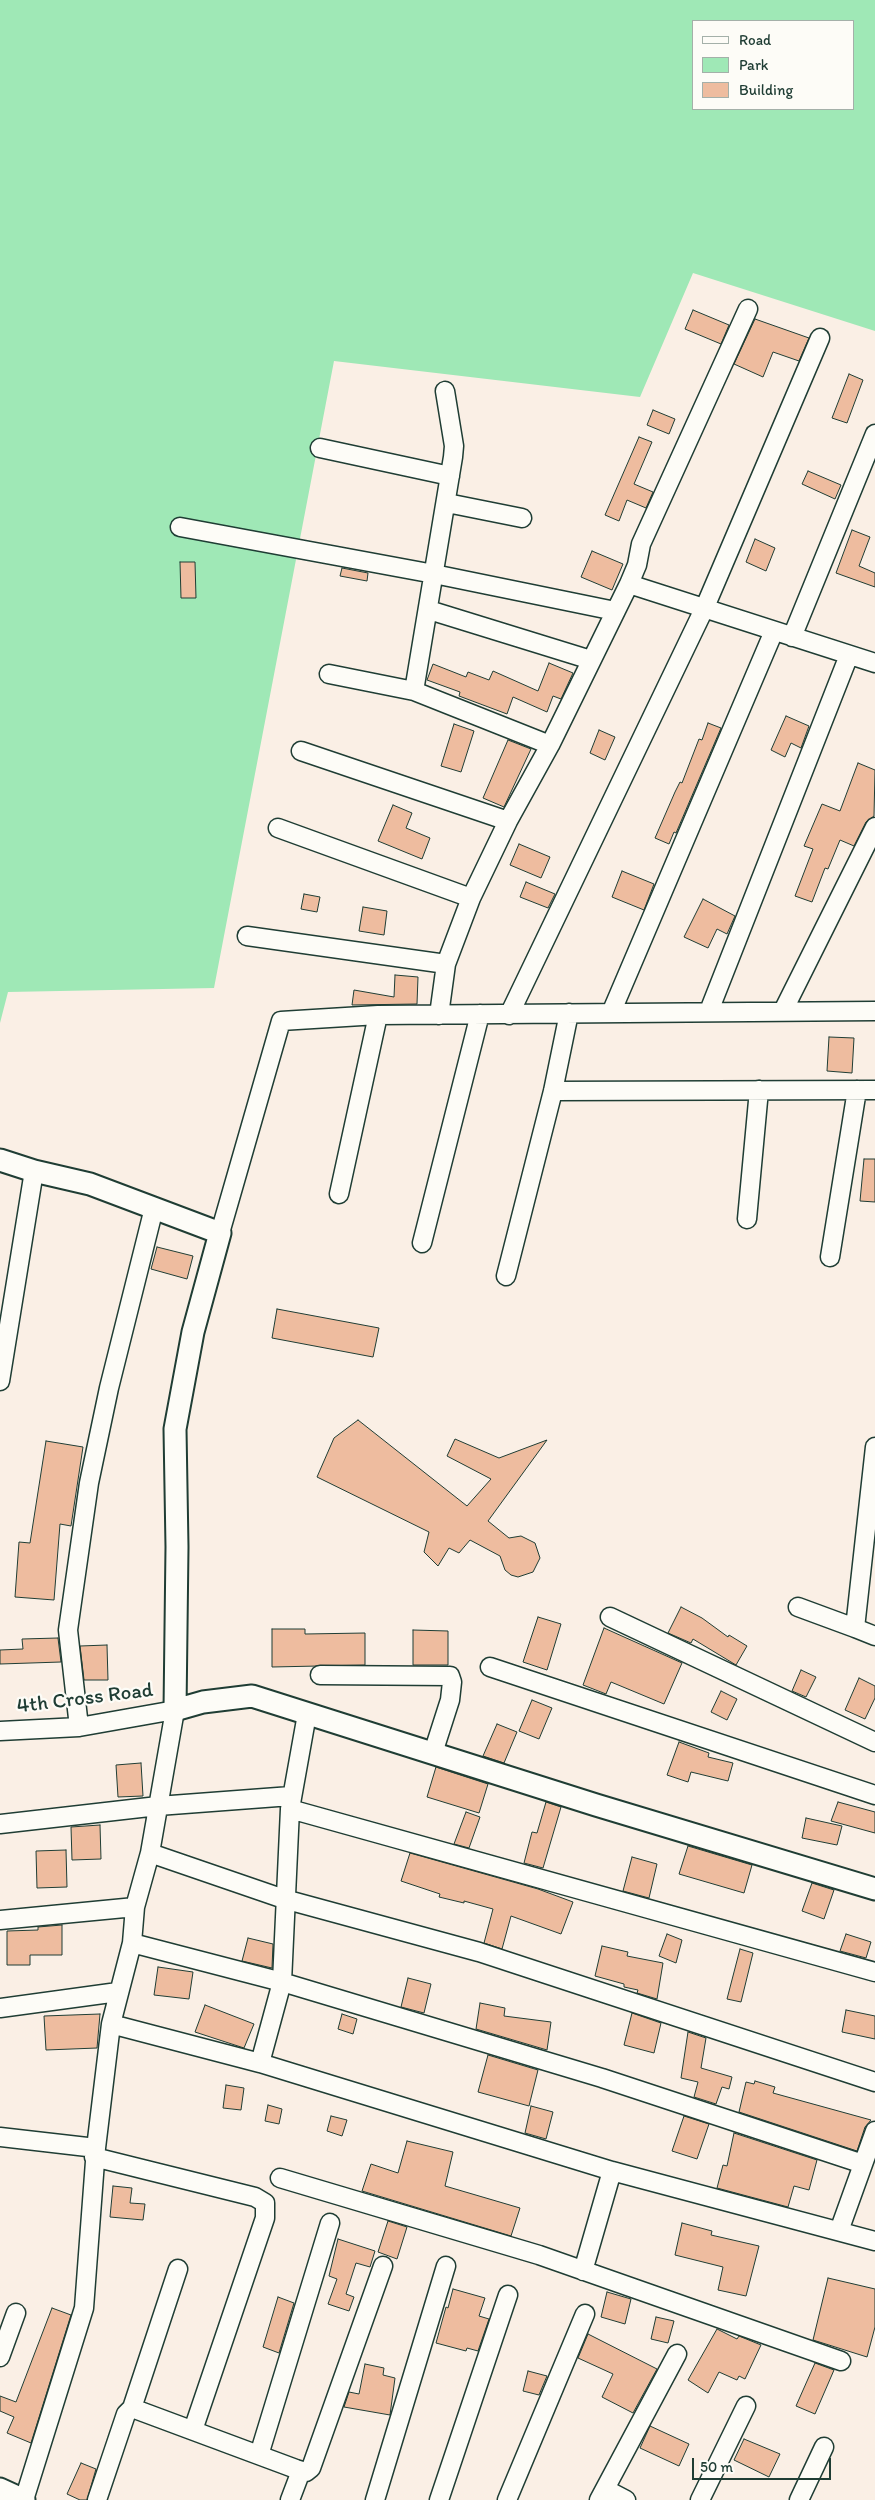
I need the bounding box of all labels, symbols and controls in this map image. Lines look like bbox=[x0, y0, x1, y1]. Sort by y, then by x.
legend bbox=[692, 20, 855, 110]
text: Road bbox=[739, 31, 771, 49]
text: Park bbox=[739, 56, 769, 74]
text: Building bbox=[739, 81, 793, 99]
street label: 4th Cross Road bbox=[15, 1678, 155, 1720]
scale bar bbox=[695, 2448, 834, 2480]
text: 50 m bbox=[700, 2458, 733, 2476]

